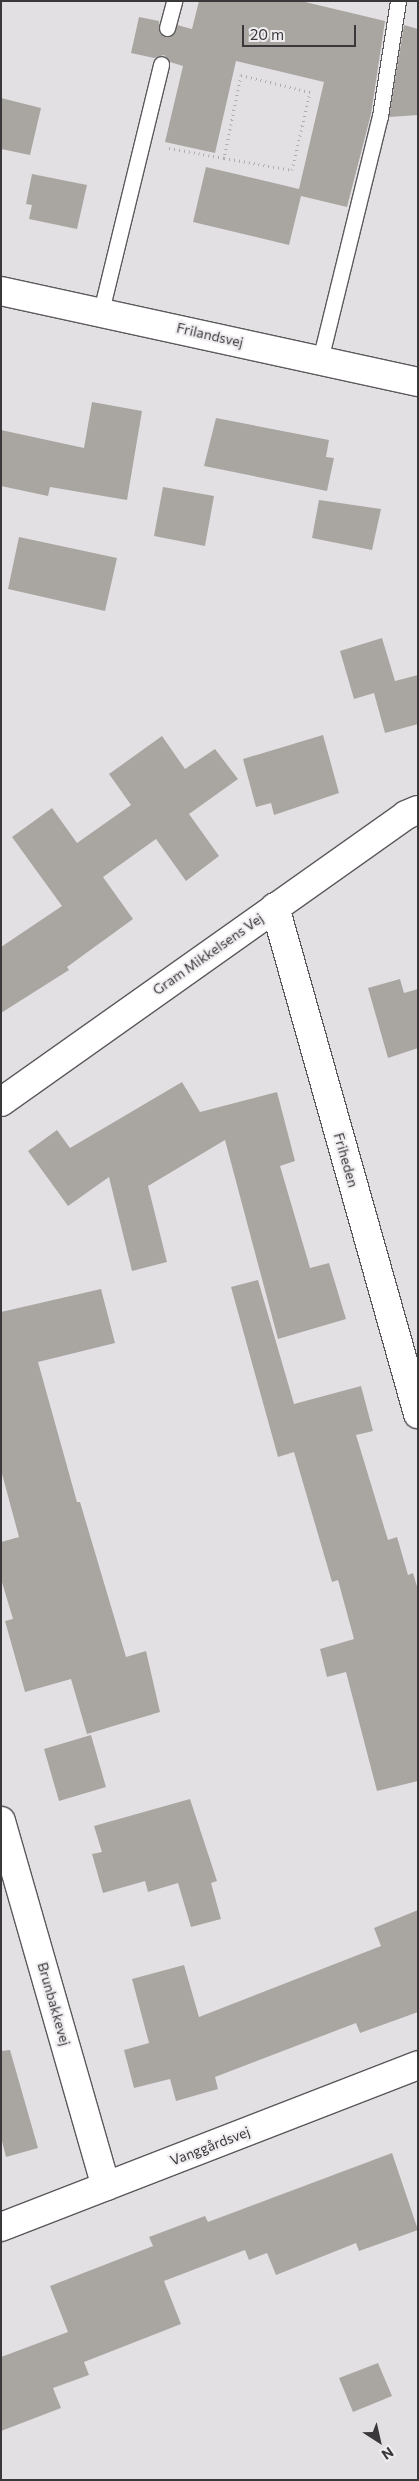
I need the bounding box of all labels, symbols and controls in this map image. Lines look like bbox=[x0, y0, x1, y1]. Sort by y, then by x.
scale bar bbox=[244, 15, 358, 47]
text: 20 m bbox=[250, 25, 284, 43]
street label: Frilandsvej bbox=[175, 319, 245, 351]
street label: Gram Mikkelsens Vej bbox=[149, 910, 267, 998]
street label: Friheden bbox=[330, 1131, 362, 1189]
street label: Brunbakkevej bbox=[34, 1960, 74, 2048]
street label: Vanggårdsvej bbox=[168, 2123, 252, 2169]
north arrow bbox=[354, 2416, 404, 2466]
text: N bbox=[379, 2444, 397, 2464]

